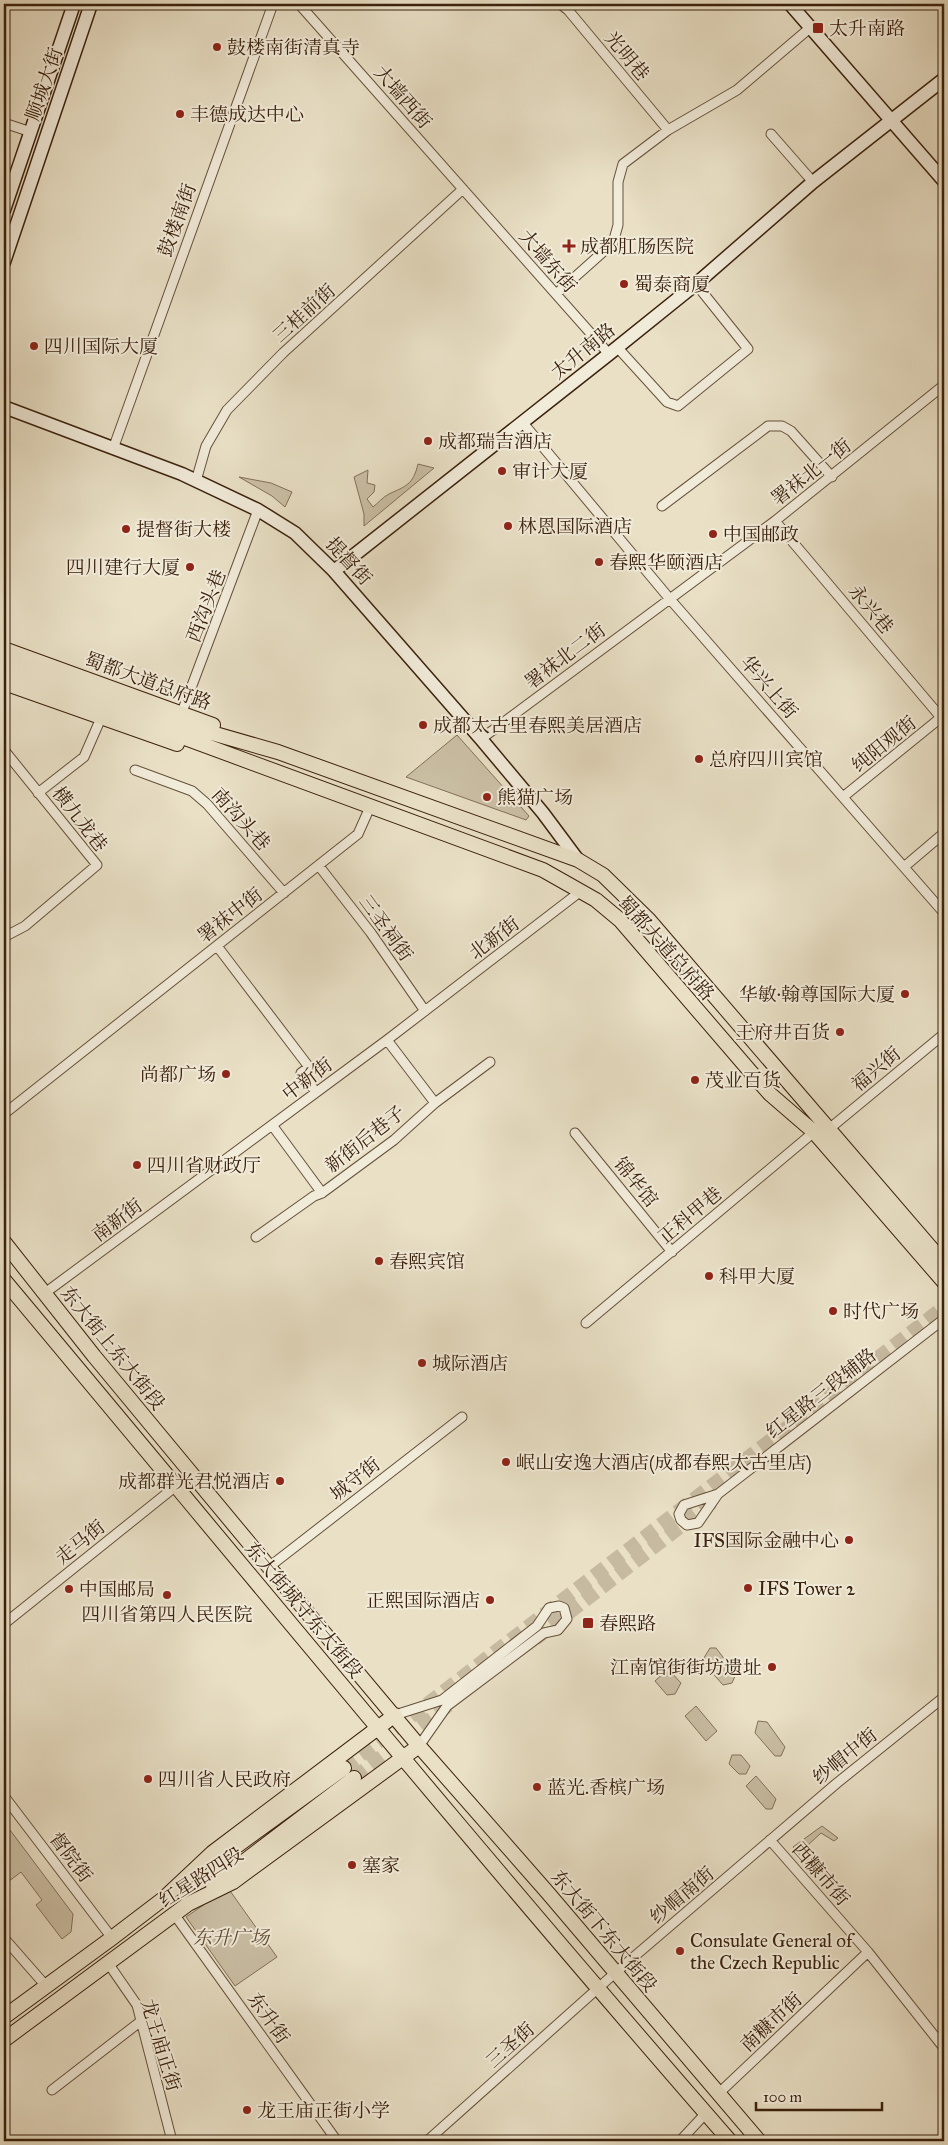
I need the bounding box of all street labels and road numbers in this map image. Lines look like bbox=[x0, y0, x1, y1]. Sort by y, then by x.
street label: 光明巷 bbox=[600, 27, 654, 85]
street label: 顺城大街 bbox=[21, 44, 67, 124]
street label: 大墙西街 bbox=[369, 61, 437, 133]
street label: 鼓楼南街 bbox=[153, 180, 201, 260]
street label: 大墙东街 bbox=[514, 225, 582, 297]
street label: 三桂前街 bbox=[268, 279, 340, 347]
street label: 太升南路 bbox=[546, 318, 620, 384]
street label: 署袜北一街 bbox=[766, 434, 856, 510]
street label: 提督街 bbox=[321, 532, 377, 590]
street label: 西沟头巷 bbox=[182, 566, 230, 646]
street label: 永兴巷 bbox=[844, 580, 898, 638]
street label: 署袜北二街 bbox=[520, 618, 610, 694]
street label: 蜀都大道总府路 bbox=[82, 647, 214, 715]
street label: 华兴上街 bbox=[735, 651, 803, 723]
street label: 纯阳观街 bbox=[847, 711, 921, 777]
street label: 横九龙巷 bbox=[48, 782, 112, 856]
street label: 南沟头巷 bbox=[207, 783, 275, 855]
street label: 署袜中街 bbox=[193, 883, 267, 947]
street label: 三圣祠街 bbox=[354, 890, 418, 966]
street label: 蜀都大道总府路 bbox=[613, 891, 719, 1005]
street label: 北新街 bbox=[464, 912, 524, 964]
street label: 福兴街 bbox=[847, 1042, 905, 1096]
street label: 中新街 bbox=[277, 1053, 337, 1105]
street label: 新街后巷子 bbox=[320, 1101, 410, 1177]
street label: 锦华馆 bbox=[609, 1153, 663, 1211]
street label: 正科甲巷 bbox=[653, 1182, 727, 1248]
street label: 南新街 bbox=[87, 1194, 147, 1246]
street label: 东大街上东大街段 bbox=[56, 1282, 170, 1414]
street label: 红星路三段辅路 bbox=[762, 1343, 880, 1443]
street label: 城守街 bbox=[325, 1452, 385, 1506]
street label: 走马街 bbox=[51, 1515, 109, 1569]
street label: 东大街城守东大街段 bbox=[240, 1537, 368, 1683]
street label: 纱帽中街 bbox=[808, 1723, 882, 1789]
street label: 督院街 bbox=[45, 1827, 97, 1887]
street label: 西糠市街 bbox=[787, 1838, 855, 1910]
street label: 红星路四段 bbox=[155, 1842, 247, 1912]
street label: 纱帽南街 bbox=[645, 1862, 719, 1928]
street label: 东大街下东大街段 bbox=[546, 1865, 662, 1997]
street label: 东升街 bbox=[243, 1988, 295, 2048]
street label: 南糠市街 bbox=[735, 1988, 807, 2056]
street label: 龙王庙正街 bbox=[136, 1996, 186, 2094]
street label: 三圣街 bbox=[481, 2017, 539, 2073]

